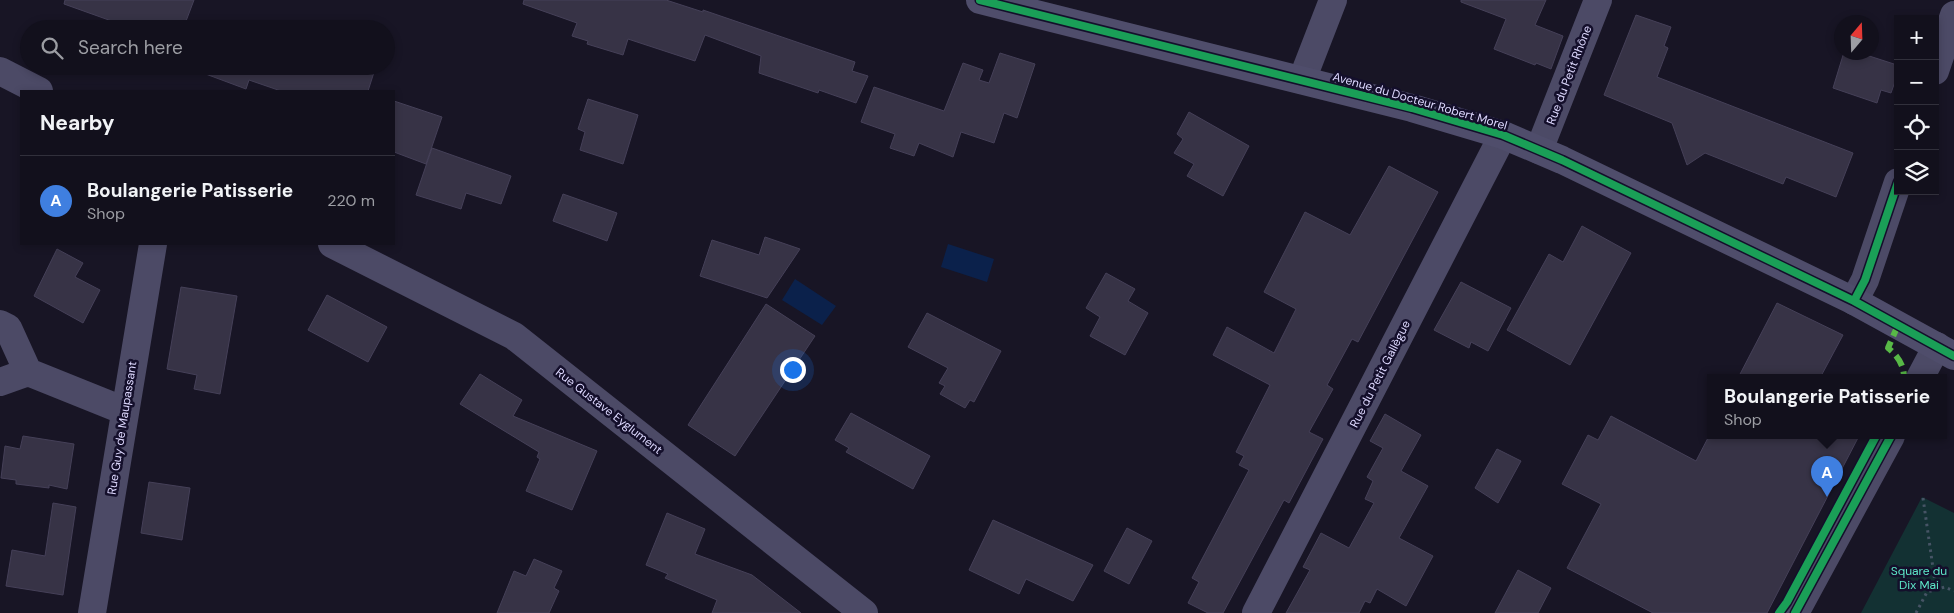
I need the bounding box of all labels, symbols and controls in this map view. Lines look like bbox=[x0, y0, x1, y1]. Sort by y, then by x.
north arrow bbox=[1834, 15, 1879, 60]
map controls bbox=[1894, 15, 1939, 195]
button: + bbox=[1894, 15, 1939, 60]
search box bbox=[20, 20, 395, 75]
street label: Rue du Petit Rhône bbox=[1543, 23, 1595, 127]
icon: search bbox=[38, 34, 66, 62]
text: Search here bbox=[78, 35, 183, 60]
button: − bbox=[1894, 60, 1939, 105]
street label: Avenue du Docteur Robert Morel bbox=[1331, 68, 1509, 134]
button: locate bbox=[1894, 105, 1939, 150]
text: Nearby bbox=[40, 109, 114, 137]
button: layers bbox=[1894, 150, 1939, 195]
text: Boulangerie Patisserie bbox=[87, 178, 293, 203]
text: A bbox=[50, 190, 62, 211]
text: 220 m bbox=[327, 190, 375, 211]
text: Shop bbox=[87, 203, 125, 224]
street label: Rue du Petit Gallègue bbox=[1346, 317, 1414, 430]
your location bbox=[780, 357, 806, 383]
street label: Rue Guy de Maupassant bbox=[104, 360, 141, 496]
street label: Rue Gustave Eyglument bbox=[552, 364, 666, 458]
popup bbox=[1707, 374, 1947, 439]
text: Boulangerie Patisserie bbox=[1724, 384, 1930, 409]
text: Shop bbox=[1724, 409, 1762, 430]
pin: A bbox=[1811, 456, 1843, 497]
park label: Square du Dix Mai bbox=[1891, 563, 1947, 593]

